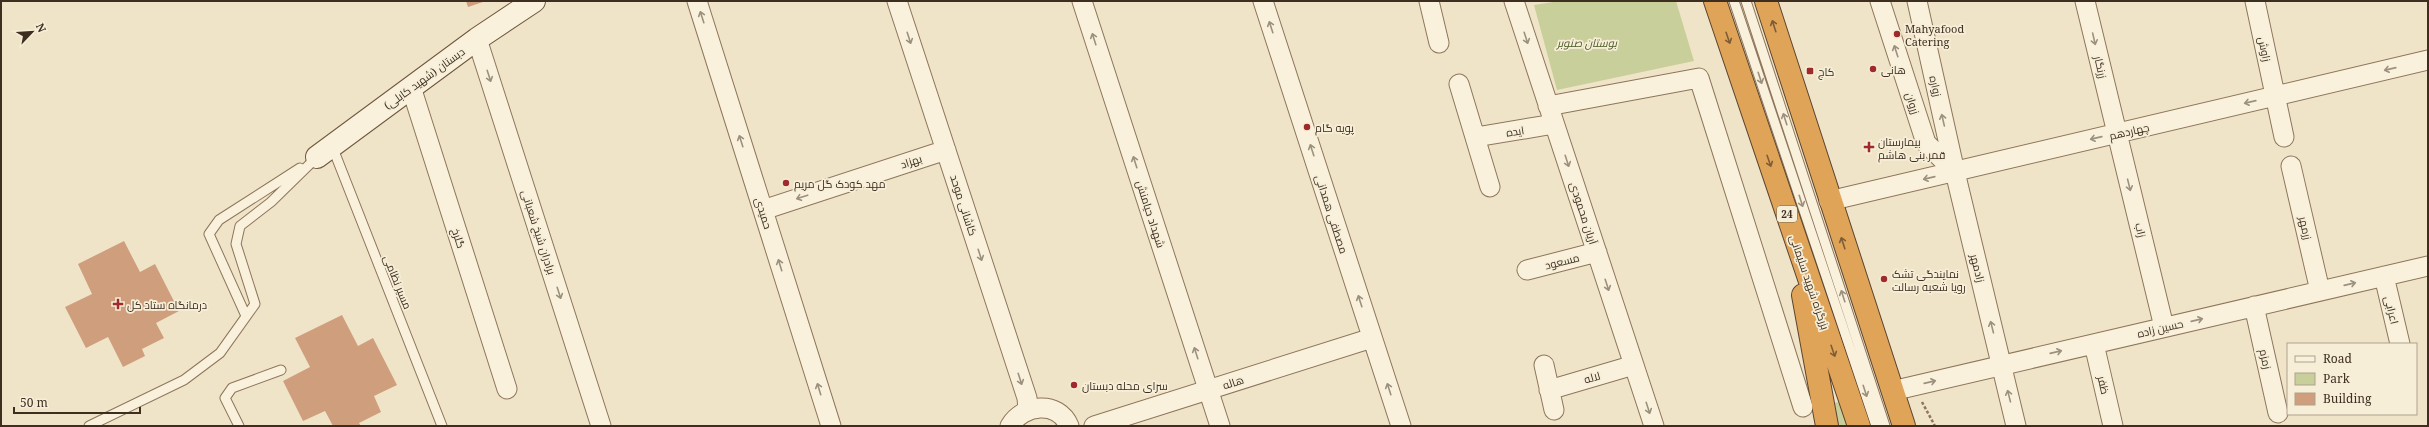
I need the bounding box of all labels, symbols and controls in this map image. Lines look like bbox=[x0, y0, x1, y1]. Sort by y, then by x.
one-way arrow bbox=[698, 11, 705, 24]
north arrow bbox=[12, 12, 52, 52]
one-way arrow bbox=[1770, 19, 1777, 32]
text: N bbox=[33, 20, 50, 35]
one-way arrow bbox=[1267, 21, 1275, 33]
place label: Mahyafood Catering bbox=[1905, 21, 1964, 49]
marker: Mahyafood Catering bbox=[1892, 29, 1902, 39]
one-way arrow bbox=[1523, 31, 1530, 44]
one-way arrow bbox=[906, 32, 914, 44]
one-way arrow bbox=[1724, 32, 1732, 44]
one-way arrow bbox=[2091, 32, 2099, 45]
one-way arrow bbox=[1090, 33, 1098, 45]
park label: بوستان صنوبر bbox=[1555, 35, 1618, 50]
street label: زاوش bbox=[2255, 35, 2275, 63]
street label: دبستان (شهید کابلی) bbox=[381, 44, 467, 112]
one-way arrow bbox=[1892, 46, 1900, 58]
street label: زرنگار bbox=[2091, 53, 2111, 80]
place label: هانی bbox=[1881, 62, 1906, 77]
place label: کاج bbox=[1818, 64, 1835, 80]
marker: هانی bbox=[1868, 64, 1878, 74]
marker: کاج bbox=[1805, 66, 1815, 76]
one-way arrow bbox=[2384, 66, 2397, 73]
one-way arrow bbox=[486, 69, 493, 82]
one-way arrow bbox=[1757, 71, 1764, 84]
street label: زواره bbox=[1926, 74, 1946, 98]
street label: زروان bbox=[1902, 90, 1924, 116]
one-way arrow bbox=[2244, 99, 2257, 107]
one-way arrow bbox=[1781, 112, 1788, 125]
one-way arrow bbox=[1939, 114, 1947, 127]
street label: چهاردهم bbox=[2107, 119, 2151, 144]
place label: پویه گام bbox=[1315, 120, 1354, 136]
marker: پویه گام bbox=[1302, 122, 1312, 132]
street label: ایده bbox=[1505, 122, 1525, 140]
place label: بیمارستان قمر بنی هاشم bbox=[1878, 134, 1945, 163]
one-way arrow bbox=[737, 135, 744, 148]
one-way arrow bbox=[2090, 135, 2103, 143]
marker: بیمارستان قمر بنی هاشم bbox=[1863, 141, 1875, 153]
one-way arrow bbox=[1307, 145, 1315, 157]
street label: بهزاد bbox=[898, 150, 924, 171]
one-way arrow bbox=[1563, 155, 1571, 167]
one-way arrow bbox=[1766, 155, 1773, 168]
one-way arrow bbox=[1130, 157, 1138, 169]
street label: کاشانی موحد bbox=[947, 173, 981, 238]
street label: مصطفی همدانی bbox=[1312, 173, 1352, 255]
one-way arrow bbox=[1923, 174, 1936, 182]
place label: مهد کودک گل مریم bbox=[794, 176, 886, 192]
marker: مهد کودک گل مریم bbox=[781, 178, 791, 188]
street label: شهداد حیامنش bbox=[1133, 178, 1169, 250]
one-way arrow bbox=[2126, 178, 2134, 191]
street label: آریان محمودی bbox=[1567, 180, 1601, 246]
street label: برادران شیخ شعبانی bbox=[517, 188, 560, 276]
one-way arrow bbox=[796, 194, 809, 201]
one-way arrow bbox=[1798, 194, 1805, 207]
street label: حمیدی bbox=[752, 195, 776, 231]
road number: 24 bbox=[1777, 206, 1797, 222]
street label: زرمهر bbox=[2296, 214, 2316, 241]
street label: زاب bbox=[2132, 221, 2150, 239]
street label: گلرخ bbox=[448, 226, 469, 250]
street label: بزرگراه شهید سلیمانی bbox=[1787, 233, 1833, 332]
one-way arrow bbox=[1839, 237, 1846, 250]
one-way arrow bbox=[977, 248, 984, 261]
street label: مسعود bbox=[1543, 249, 1581, 273]
street label: زادمهر bbox=[1967, 251, 1989, 284]
street label: مسیر نظامی bbox=[380, 253, 416, 311]
one-way arrow bbox=[776, 258, 783, 271]
place label: نمایندگی تشک رویا شعبه رسالت bbox=[1892, 266, 1966, 294]
marker: نمایندگی تشک رویا شعبه رسالت bbox=[1879, 274, 1889, 284]
one-way arrow bbox=[1604, 279, 1612, 291]
one-way arrow bbox=[2344, 279, 2357, 287]
one-way arrow bbox=[556, 287, 563, 300]
one-way arrow bbox=[1838, 290, 1846, 302]
street label: اعرابی bbox=[2381, 294, 2403, 326]
one-way arrow bbox=[1356, 295, 1364, 307]
place label: درمانگاه ستاد کل bbox=[127, 297, 207, 312]
marker: درمانگاه ستاد کل bbox=[112, 298, 124, 310]
street label: حسین زاده bbox=[2135, 315, 2185, 341]
one-way arrow bbox=[2190, 315, 2203, 323]
one-way arrow bbox=[1988, 321, 1995, 334]
legend bbox=[2287, 343, 2417, 415]
one-way arrow bbox=[1830, 344, 1838, 356]
one-way arrow bbox=[1192, 346, 1199, 359]
one-way arrow bbox=[2049, 348, 2062, 356]
street label: زمزم bbox=[2256, 348, 2275, 371]
text: Road bbox=[2323, 350, 2353, 367]
street label: لاله bbox=[1582, 368, 1602, 386]
text: Park bbox=[2323, 370, 2351, 387]
one-way arrow bbox=[1017, 372, 1024, 385]
street label: هاله bbox=[1221, 372, 1245, 392]
street label: ظفر bbox=[2094, 373, 2113, 396]
one-way arrow bbox=[1923, 377, 1936, 385]
place label: سرای محله دبستان bbox=[1082, 378, 1168, 393]
marker: سرای محله دبستان bbox=[1069, 380, 1079, 390]
one-way arrow bbox=[815, 382, 822, 395]
one-way arrow bbox=[1385, 383, 1392, 396]
one-way arrow bbox=[1862, 384, 1869, 397]
scale bar bbox=[14, 389, 140, 415]
one-way arrow bbox=[2004, 389, 2012, 402]
text: Building bbox=[2323, 390, 2372, 407]
text: 50 m bbox=[20, 394, 48, 411]
one-way arrow bbox=[1645, 402, 1652, 415]

